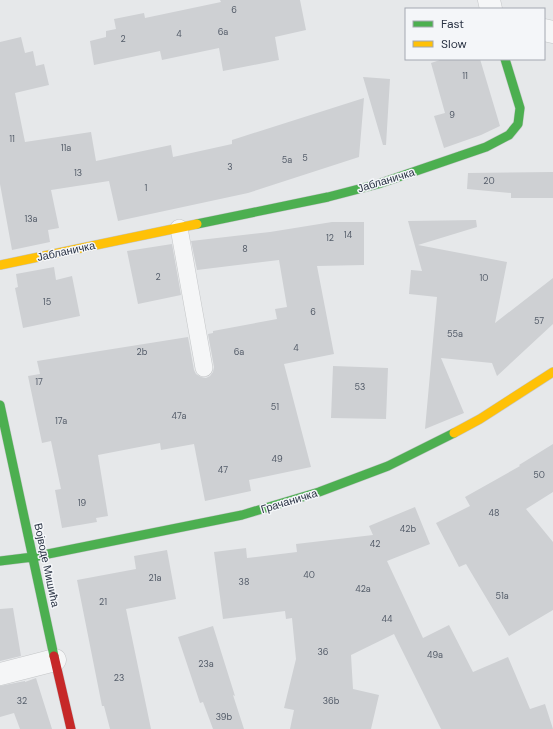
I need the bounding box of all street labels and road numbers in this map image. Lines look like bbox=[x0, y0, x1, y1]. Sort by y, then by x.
street label: Јабланичка bbox=[356, 164, 417, 195]
street label: Јабланичка bbox=[36, 238, 97, 264]
street label: Грачаничка bbox=[259, 486, 320, 516]
street label: Војводе Мишића bbox=[31, 522, 63, 609]

